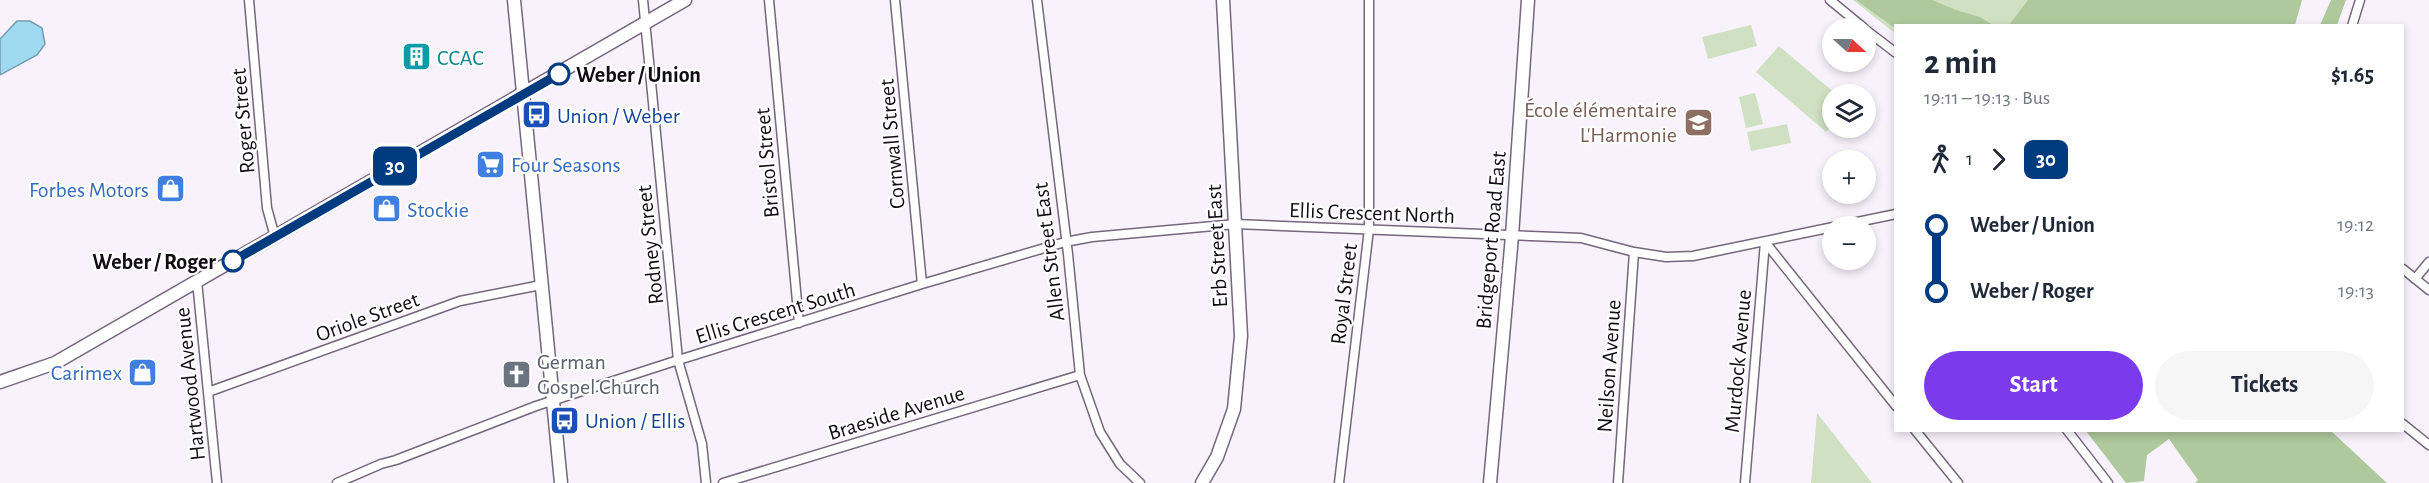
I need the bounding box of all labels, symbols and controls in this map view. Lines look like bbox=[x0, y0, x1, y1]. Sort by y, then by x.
north arrow bbox=[1822, 18, 1876, 72]
map controls bbox=[1822, 18, 1876, 270]
building icon: CCAC bbox=[400, 41, 432, 73]
place label: CCAC bbox=[437, 47, 484, 69]
text: 2 min bbox=[1924, 47, 1997, 80]
marker: Weber / Union bbox=[548, 63, 570, 85]
place label: Weber / Union bbox=[576, 64, 701, 86]
text: $1.65 bbox=[2331, 64, 2374, 86]
street label: Roger Street bbox=[227, 67, 259, 174]
street label: Cornwall Street bbox=[875, 78, 909, 210]
button: layers bbox=[1822, 84, 1876, 138]
text: 19:11 – 19:13 · Bus bbox=[1924, 88, 2050, 108]
place label: École élémentaire L'Harmonie bbox=[1524, 98, 1677, 146]
bus stop icon: Union / Weber bbox=[520, 99, 552, 131]
place label: Union / Weber bbox=[557, 105, 680, 127]
school or university icon: École élémentaire L'Harmonie bbox=[1682, 106, 1714, 138]
street label: Bristol Street bbox=[751, 107, 783, 219]
icon: walk bbox=[1924, 143, 1957, 176]
icon: forward bbox=[1982, 143, 2015, 176]
line badge: 30 bbox=[368, 146, 422, 186]
supermarket icon: Four Seasons bbox=[474, 148, 506, 180]
text: 1 bbox=[1966, 149, 1973, 169]
text: 30 bbox=[2036, 149, 2056, 170]
street label: Bridgeport Road East bbox=[1472, 150, 1510, 330]
button: + bbox=[1822, 150, 1876, 204]
place label: Four Seasons bbox=[511, 154, 621, 176]
text: 30 bbox=[385, 156, 405, 177]
shop icon: Forbes Motors bbox=[154, 173, 186, 205]
place label: Forbes Motors bbox=[29, 179, 149, 201]
street label: Allen Street East bbox=[1030, 181, 1068, 323]
street label: Rodney Street bbox=[633, 184, 667, 306]
street label: Erb Street East bbox=[1203, 184, 1231, 308]
shop icon: Stockie bbox=[370, 193, 402, 225]
place label: Stockie bbox=[407, 199, 469, 221]
street label: Ellis Crescent North bbox=[1288, 199, 1455, 227]
text: Weber / Union bbox=[1970, 214, 2095, 236]
text: 19:12 bbox=[2337, 215, 2374, 235]
button: − bbox=[1822, 216, 1876, 270]
street label: Royal Street bbox=[1327, 242, 1361, 346]
marker: Weber / Roger bbox=[222, 250, 244, 272]
place label: Weber / Roger bbox=[92, 251, 216, 273]
street label: Ellis Crescent South bbox=[693, 278, 858, 348]
text: Weber / Roger bbox=[1970, 280, 2094, 302]
text: 19:13 bbox=[2338, 281, 2374, 301]
street label: Oriole Street bbox=[313, 288, 422, 346]
street label: Murdock Avenue bbox=[1721, 289, 1755, 434]
street label: Neilson Avenue bbox=[1593, 299, 1625, 433]
street label: Hartwood Avenue bbox=[171, 306, 209, 462]
place label: German Gospel Church bbox=[537, 351, 660, 398]
button: Start bbox=[1924, 351, 2143, 420]
button: Tickets bbox=[2155, 351, 2374, 420]
shop icon: Carimex bbox=[127, 356, 159, 388]
church icon: German Gospel Church bbox=[500, 358, 532, 390]
place label: Carimex bbox=[51, 362, 122, 384]
street label: Braeside Avenue bbox=[825, 382, 967, 444]
bus stop icon: Union / Ellis bbox=[548, 404, 580, 436]
place label: Union / Ellis bbox=[585, 410, 685, 432]

